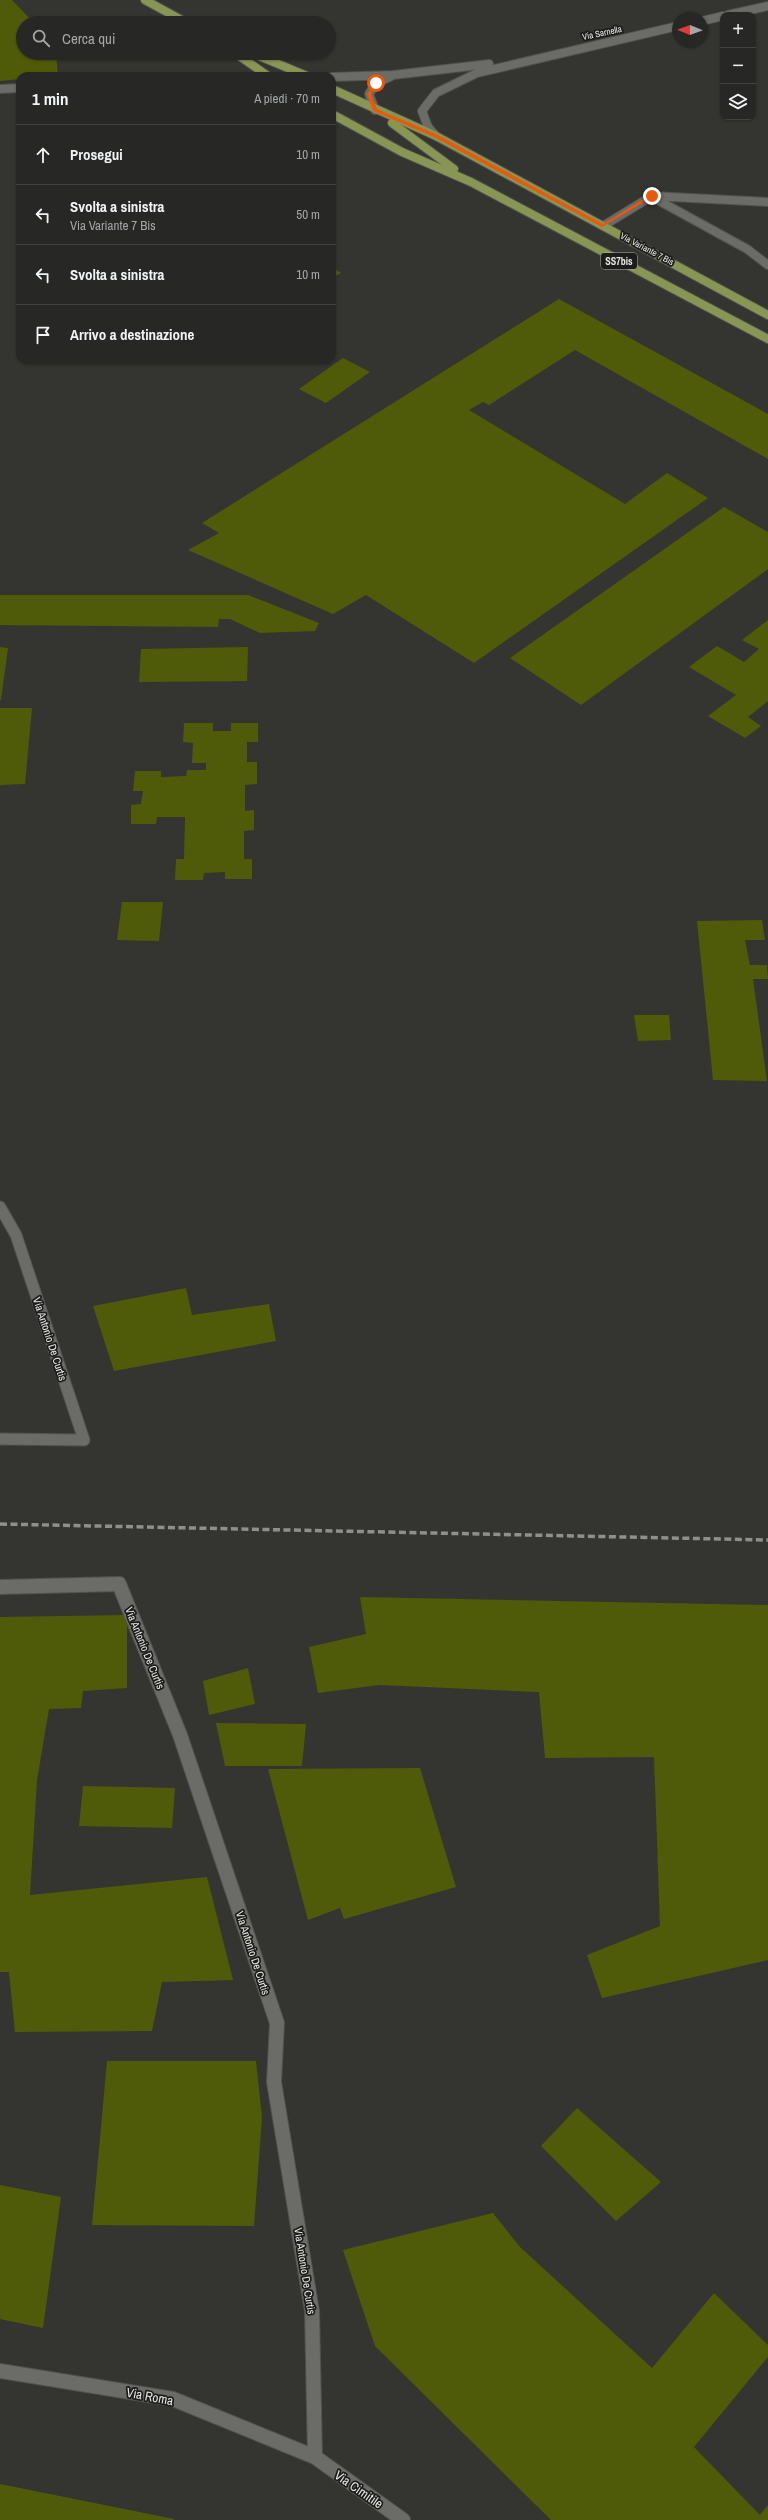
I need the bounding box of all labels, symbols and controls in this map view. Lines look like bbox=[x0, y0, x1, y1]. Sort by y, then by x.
north arrow bbox=[672, 12, 708, 48]
map controls bbox=[720, 12, 756, 120]
button: + bbox=[720, 12, 756, 48]
search box bbox=[16, 16, 336, 60]
street label: Via Sarnella bbox=[581, 23, 623, 43]
icon: search bbox=[30, 27, 52, 49]
text: Cerca qui bbox=[62, 28, 115, 49]
button: − bbox=[720, 48, 756, 84]
route start bbox=[367, 74, 385, 92]
button: layers bbox=[720, 84, 756, 120]
text: 1 min bbox=[32, 87, 68, 110]
text: A piedi · 70 m bbox=[254, 90, 320, 107]
icon: ahead bbox=[32, 144, 54, 166]
text: Prosegui bbox=[70, 144, 123, 165]
text: 10 m bbox=[296, 146, 320, 163]
route end bbox=[643, 187, 661, 205]
text: Svolta a sinistra bbox=[70, 196, 164, 217]
icon: left bbox=[32, 204, 54, 226]
text: 50 m bbox=[296, 206, 320, 223]
text: Via Variante 7 Bis bbox=[70, 217, 156, 234]
street label: Via Variante 7 Bis bbox=[618, 230, 676, 268]
road number: SS7bis bbox=[601, 253, 637, 269]
icon: left bbox=[32, 264, 54, 286]
text: Svolta a sinistra bbox=[70, 264, 164, 285]
text: 10 m bbox=[296, 266, 320, 283]
icon: arrive bbox=[32, 324, 54, 346]
text: Arrivo a destinazione bbox=[70, 324, 194, 345]
street label: Via Antonio De Curtis bbox=[30, 1295, 70, 1383]
street label: Via Antonio De Curtis bbox=[122, 1605, 168, 1691]
street label: Via Antonio De Curtis bbox=[233, 1909, 273, 1997]
street label: Via Antonio De Curtis bbox=[291, 2227, 319, 2316]
street label: Via Roma bbox=[125, 2384, 175, 2409]
street label: Via Cimitile bbox=[331, 2467, 386, 2512]

